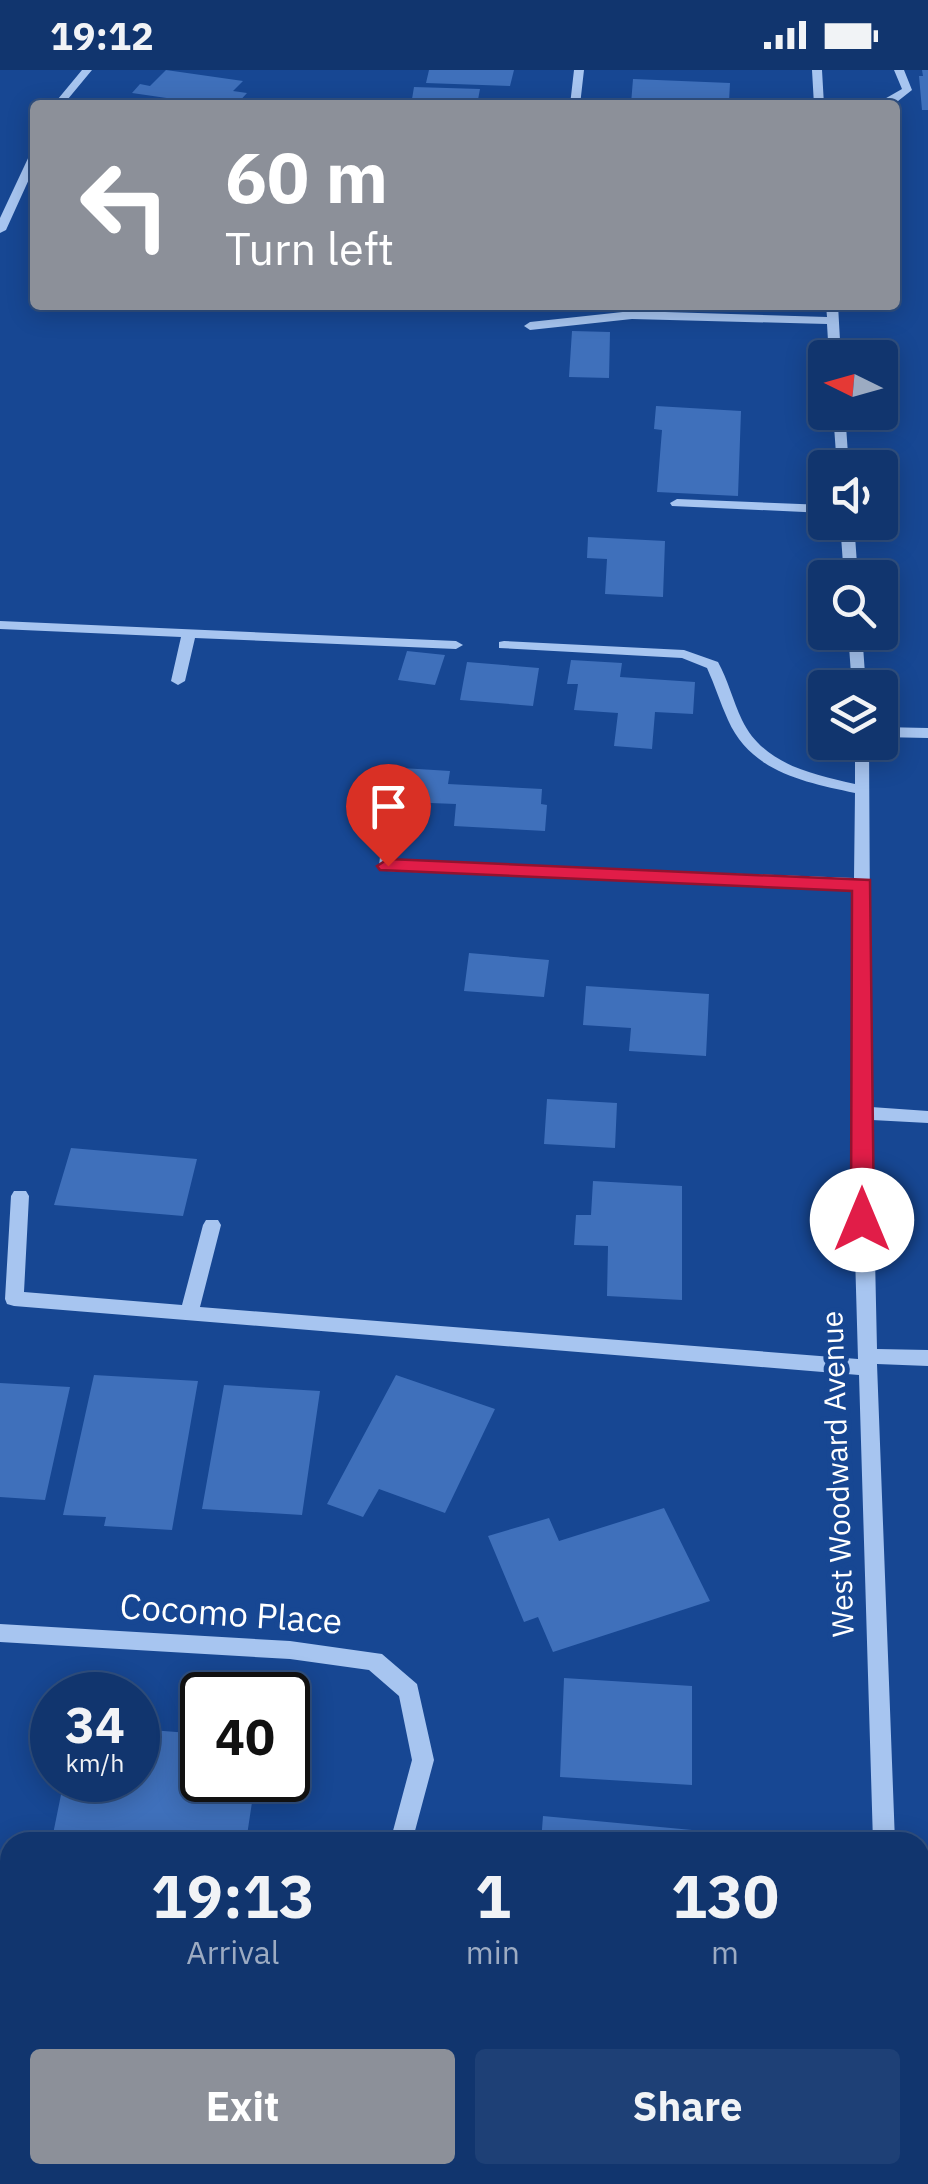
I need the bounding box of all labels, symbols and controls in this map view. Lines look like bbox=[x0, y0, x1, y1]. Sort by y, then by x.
text: 19:12 bbox=[50, 11, 154, 60]
text: 60 m bbox=[225, 131, 388, 222]
icon: left bbox=[60, 140, 190, 270]
text: Turn left bbox=[225, 219, 394, 277]
north arrow bbox=[808, 340, 898, 430]
map controls bbox=[808, 340, 898, 760]
button: sound bbox=[808, 450, 898, 540]
button: search bbox=[808, 560, 898, 650]
button: layers bbox=[808, 670, 898, 760]
pin bbox=[346, 764, 431, 867]
icon: arrive bbox=[361, 779, 416, 834]
position arrow bbox=[810, 1168, 914, 1272]
street label: West Woodward Avenue bbox=[811, 1310, 862, 1638]
street label: Cocomo Place bbox=[118, 1582, 344, 1644]
speed limit sign: 40 bbox=[180, 1672, 310, 1802]
text: 34 bbox=[65, 1692, 125, 1757]
text: km/h bbox=[66, 1746, 124, 1779]
text: 19:13 bbox=[151, 1856, 315, 1935]
text: 1 bbox=[475, 1856, 511, 1935]
text: 130 bbox=[671, 1856, 779, 1935]
text: Arrival bbox=[186, 1931, 280, 1973]
text: min bbox=[466, 1931, 520, 1973]
text: m bbox=[711, 1931, 739, 1973]
button: Exit bbox=[30, 2049, 455, 2164]
button: Share bbox=[475, 2049, 900, 2164]

